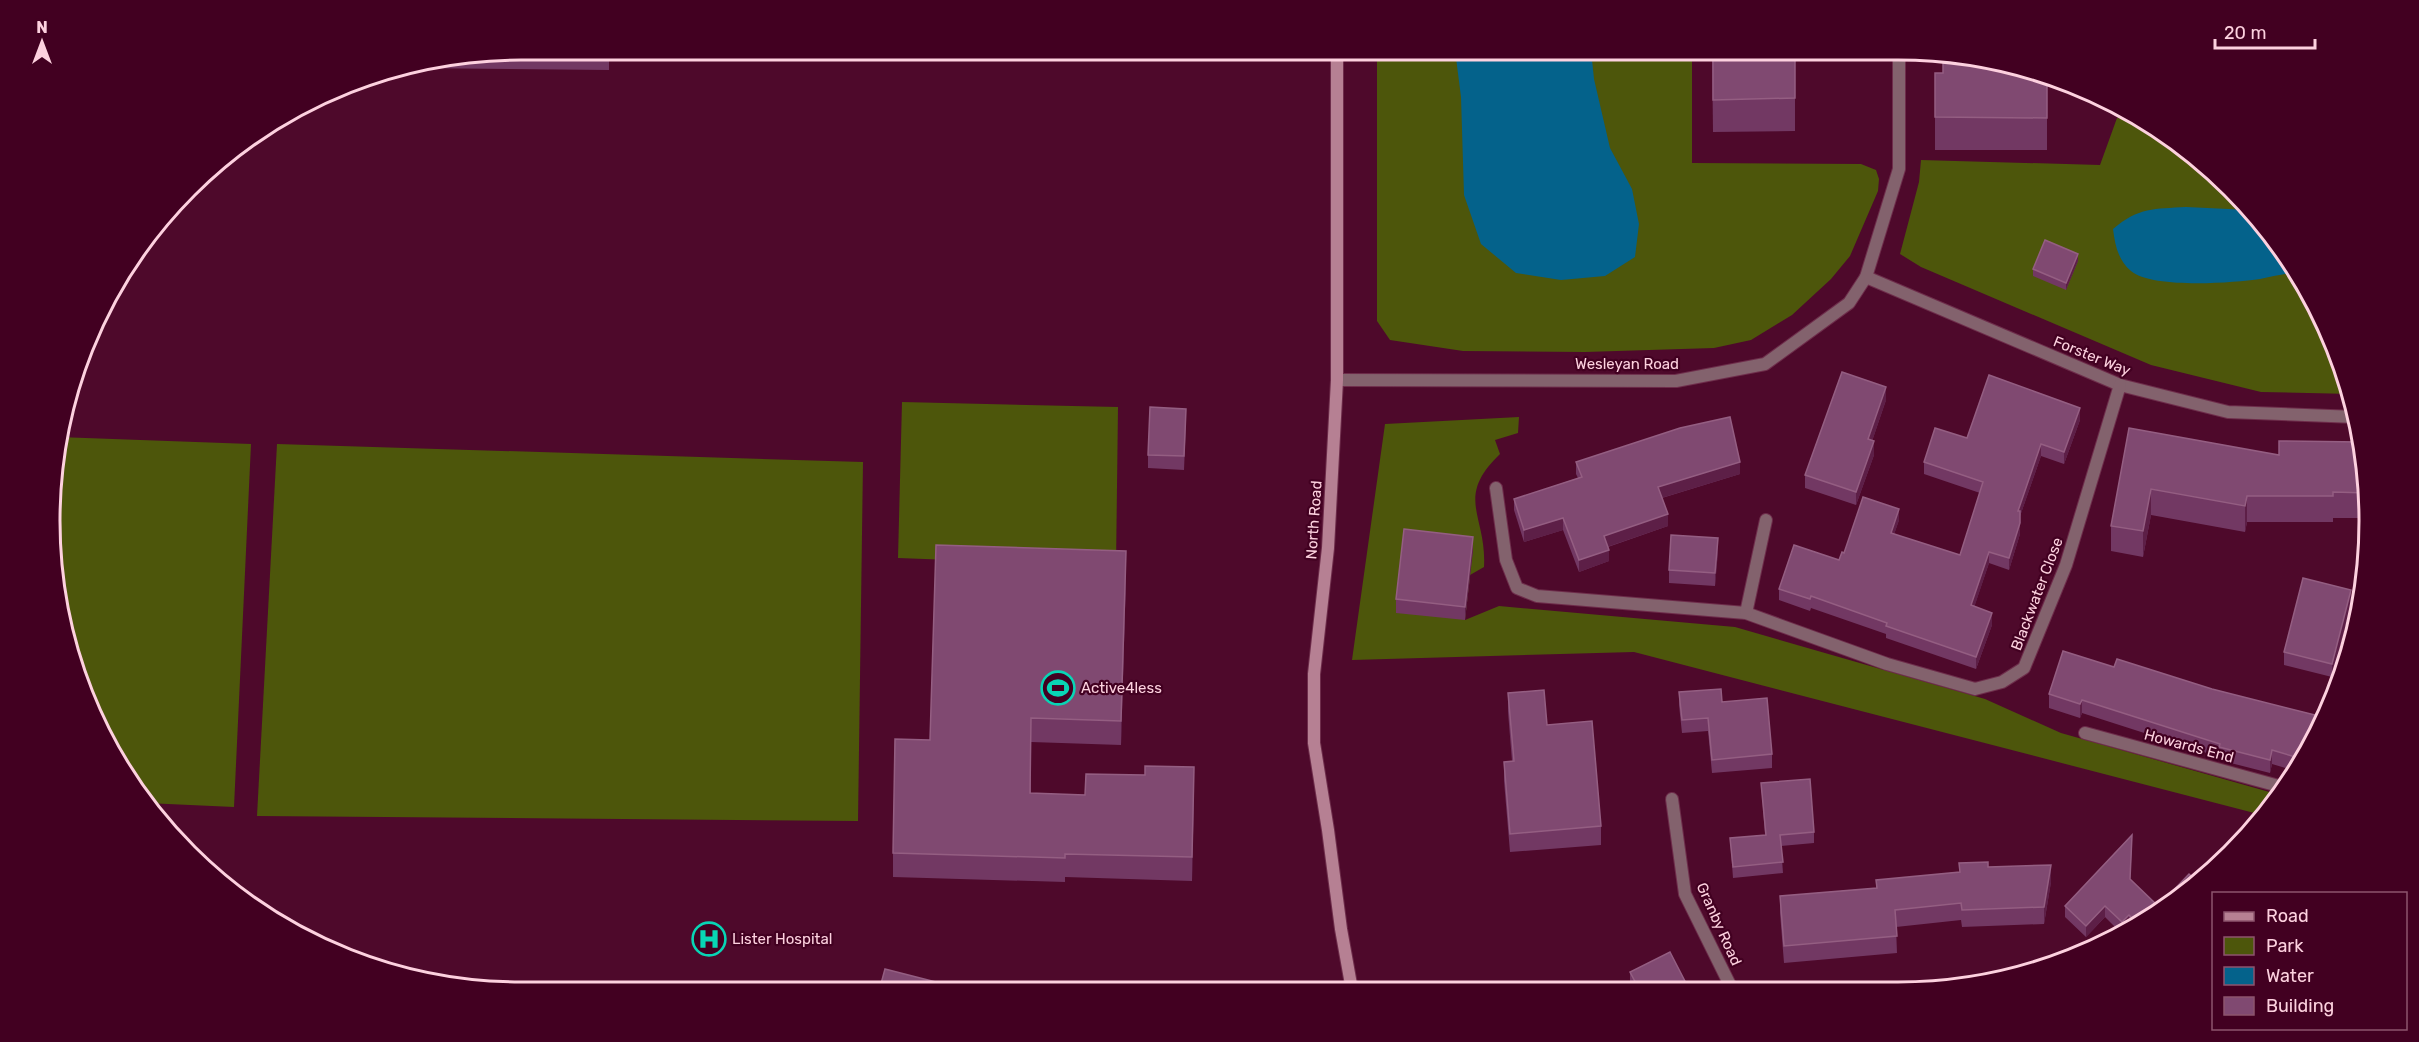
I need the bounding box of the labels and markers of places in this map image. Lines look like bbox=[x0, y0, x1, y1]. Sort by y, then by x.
sports icon: Active4less bbox=[1040, 670, 1076, 706]
place label: Active4less bbox=[1081, 679, 1162, 697]
hospital icon: Lister Hospital bbox=[691, 921, 727, 957]
place label: Lister Hospital bbox=[732, 930, 832, 948]

